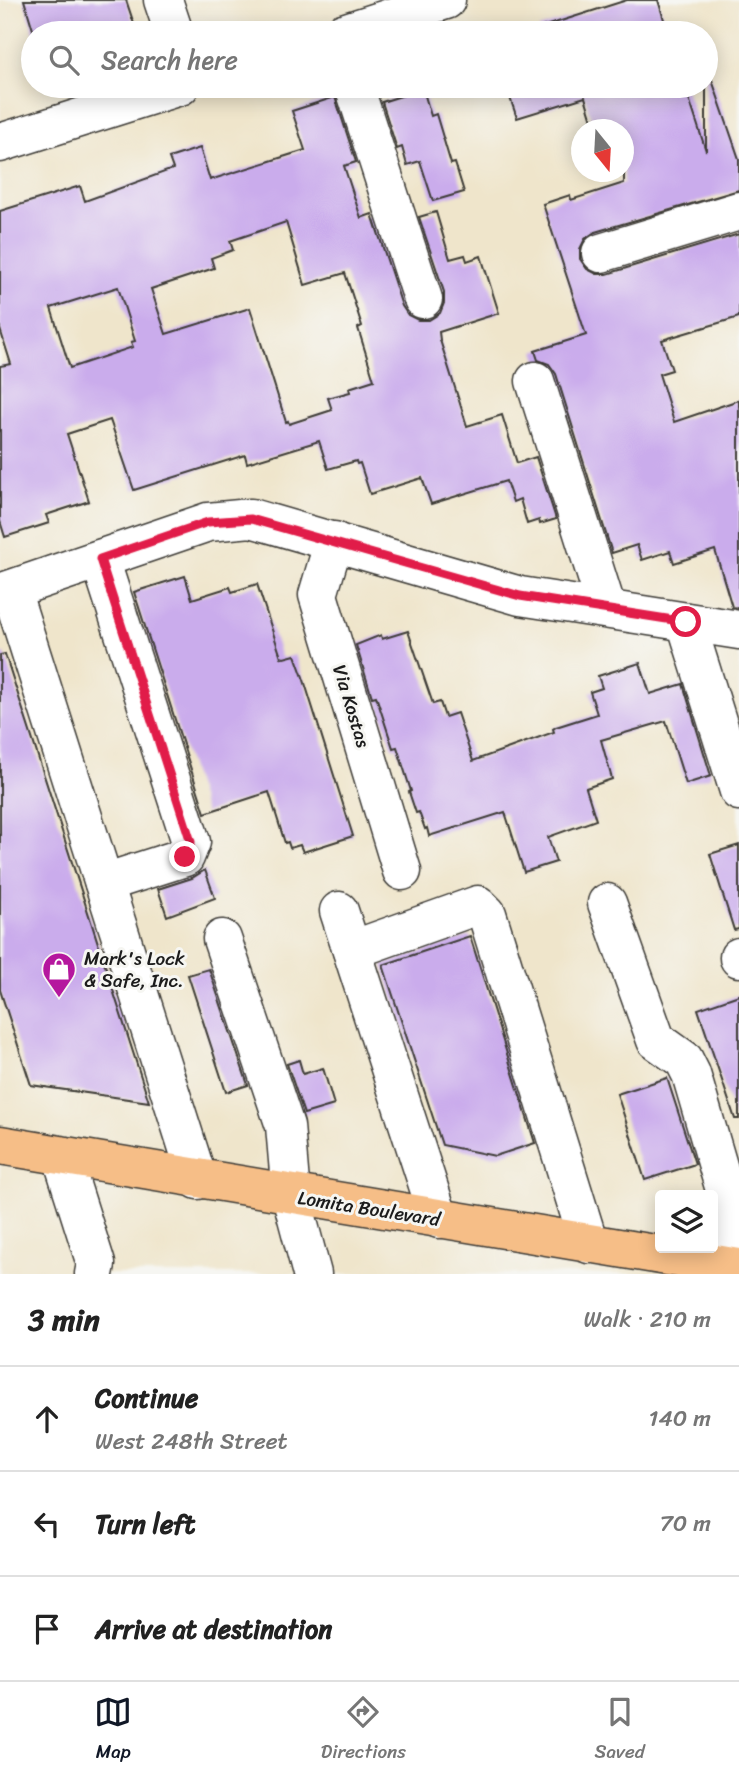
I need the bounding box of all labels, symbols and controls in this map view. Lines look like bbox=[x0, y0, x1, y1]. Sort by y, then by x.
search box bbox=[21, 21, 718, 98]
text: Search here bbox=[101, 37, 238, 83]
icon: search bbox=[45, 41, 83, 79]
north arrow bbox=[571, 119, 634, 182]
route start bbox=[670, 606, 701, 637]
street label: Via Kostas bbox=[323, 661, 380, 752]
route end bbox=[169, 841, 200, 872]
place label: Mark's Lock & Safe, Inc. bbox=[84, 942, 185, 997]
shop icon: Mark's Lock & Safe, Inc. bbox=[40, 950, 78, 999]
street label: Lomita Boulevard bbox=[295, 1181, 444, 1236]
map controls bbox=[655, 1190, 718, 1253]
button: layers bbox=[655, 1190, 718, 1253]
text: 3 min bbox=[28, 1293, 100, 1347]
text: Walk · 210 m bbox=[584, 1299, 711, 1340]
text: Continue bbox=[95, 1375, 198, 1421]
text: 140 m bbox=[649, 1398, 711, 1439]
icon: ahead bbox=[28, 1400, 66, 1438]
text: West 248th Street bbox=[95, 1421, 288, 1462]
text: Turn left bbox=[95, 1501, 195, 1547]
text: 70 m bbox=[660, 1503, 711, 1544]
icon: left bbox=[28, 1505, 66, 1543]
text: Arrive at destination bbox=[95, 1606, 332, 1652]
icon: arrive bbox=[28, 1610, 66, 1648]
tab: Map bbox=[94, 1693, 132, 1768]
tab: Directions bbox=[321, 1693, 406, 1768]
tab: Saved bbox=[595, 1693, 645, 1768]

